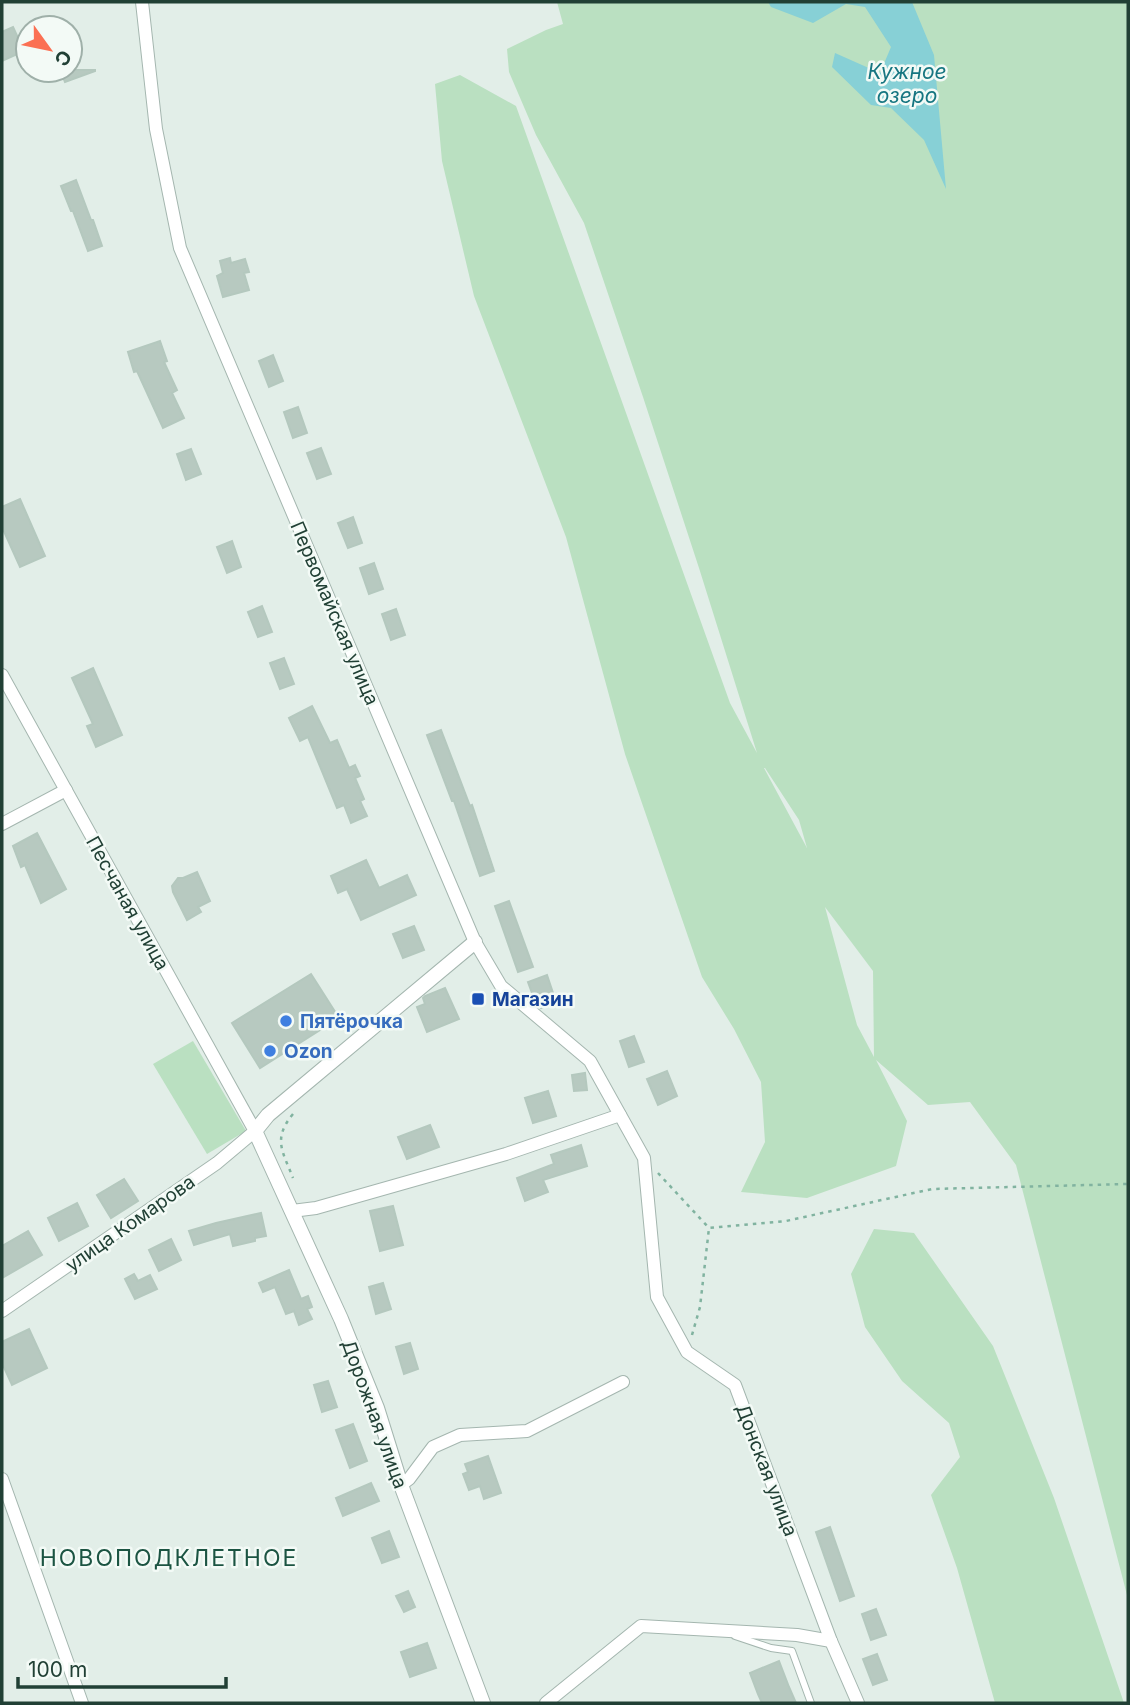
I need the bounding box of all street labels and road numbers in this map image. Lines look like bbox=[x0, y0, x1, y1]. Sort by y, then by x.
street label: Первомайская улица bbox=[285, 518, 384, 708]
street label: Песчаная улица bbox=[81, 832, 174, 974]
street label: улица Комарова bbox=[61, 1170, 199, 1277]
street label: Дорожная улица bbox=[337, 1337, 412, 1492]
street label: Донская улица bbox=[731, 1401, 802, 1540]

